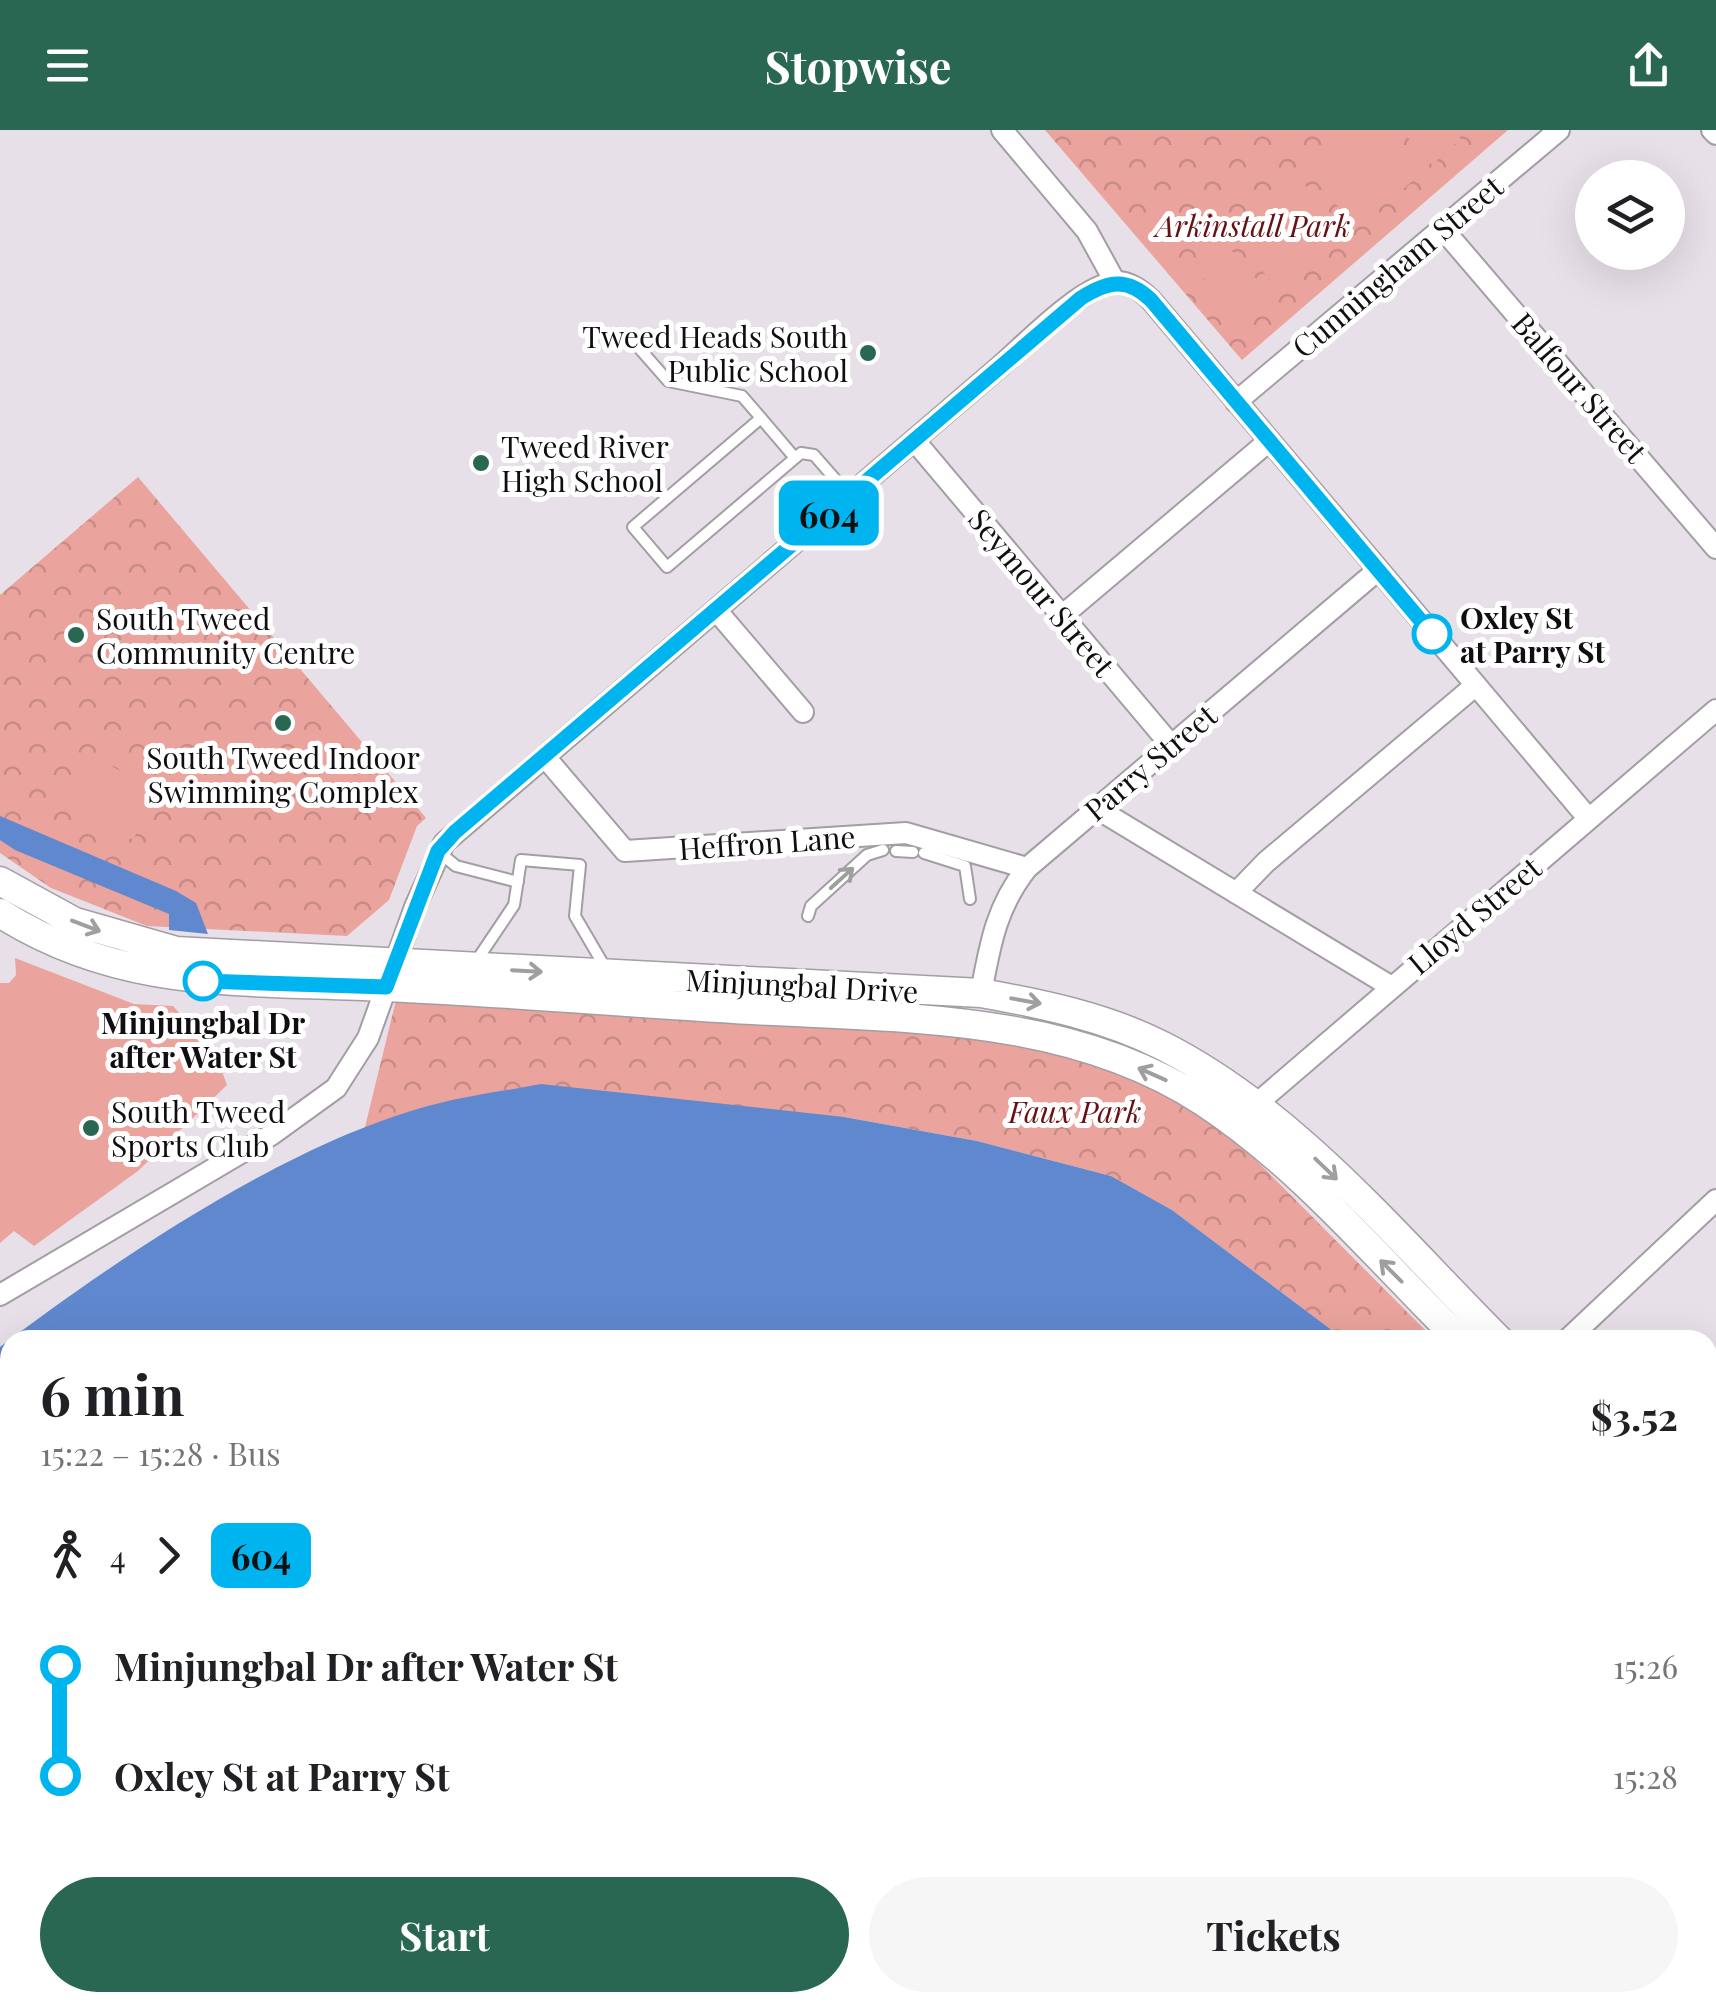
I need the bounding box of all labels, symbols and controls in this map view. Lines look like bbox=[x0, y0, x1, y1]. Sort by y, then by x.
text: Stopwise bbox=[765, 35, 951, 95]
icon: menu bbox=[40, 38, 95, 93]
icon: share bbox=[1621, 38, 1676, 93]
map controls bbox=[1575, 160, 1685, 270]
button: layers bbox=[1575, 160, 1685, 270]
street label: Cunningham Street bbox=[1283, 166, 1511, 366]
park label: Arkinstall Park bbox=[1152, 205, 1351, 245]
street label: Balfour Street bbox=[1504, 304, 1656, 471]
place label: Tweed Heads South Public School bbox=[582, 316, 848, 390]
marker: Tweed Heads South Public School bbox=[857, 342, 879, 364]
place label: Tweed River High School bbox=[501, 426, 669, 500]
marker: Tweed River High School bbox=[470, 452, 492, 474]
line badge: 604 bbox=[772, 480, 886, 546]
text: 604 bbox=[799, 490, 859, 537]
street label: Seymour Street bbox=[960, 500, 1124, 685]
place label: Oxley St at Parry St bbox=[1460, 597, 1606, 671]
place label: South Tweed Community Centre bbox=[96, 598, 355, 672]
marker: Oxley St at Parry St bbox=[1413, 615, 1451, 653]
marker: South Tweed Community Centre bbox=[65, 624, 87, 646]
street label: Parry Street bbox=[1075, 695, 1225, 829]
marker: South Tweed Indoor Swimming Complex bbox=[272, 712, 294, 734]
place label: South Tweed Indoor Swimming Complex bbox=[146, 737, 420, 811]
street label: Heffron Lane bbox=[677, 816, 857, 868]
street label: Lloyd Street bbox=[1399, 847, 1549, 983]
one-way arrow bbox=[829, 867, 854, 890]
one-way arrow bbox=[71, 918, 101, 936]
street label: Minjungbal Drive bbox=[685, 959, 919, 1011]
marker: Minjungbal Dr after Water St bbox=[184, 962, 222, 1000]
one-way arrow bbox=[510, 962, 542, 981]
one-way arrow bbox=[1009, 992, 1041, 1011]
place label: Minjungbal Dr after Water St bbox=[101, 1002, 305, 1076]
one-way arrow bbox=[1138, 1064, 1168, 1083]
place label: South Tweed Sports Club bbox=[111, 1091, 285, 1165]
park label: Faux Park bbox=[1006, 1091, 1142, 1131]
marker: South Tweed Sports Club bbox=[80, 1117, 102, 1139]
one-way arrow bbox=[1314, 1156, 1338, 1180]
one-way arrow bbox=[1379, 1260, 1403, 1284]
text: 6 min bbox=[40, 1356, 185, 1430]
text: $3.52 bbox=[1591, 1390, 1678, 1441]
text: 15:22 – 15:28 · Bus bbox=[40, 1431, 281, 1474]
icon: walk bbox=[40, 1528, 95, 1583]
icon: forward bbox=[141, 1528, 196, 1583]
text: 604 bbox=[231, 1532, 291, 1579]
text: 4 bbox=[110, 1534, 126, 1577]
text: Minjungbal Dr after Water St bbox=[114, 1640, 618, 1691]
text: 15:26 bbox=[1613, 1644, 1678, 1687]
text: Oxley St at Parry St bbox=[114, 1750, 450, 1801]
text: 15:28 bbox=[1613, 1754, 1678, 1797]
button: Start bbox=[40, 1877, 849, 1992]
button: Tickets bbox=[869, 1877, 1678, 1992]

